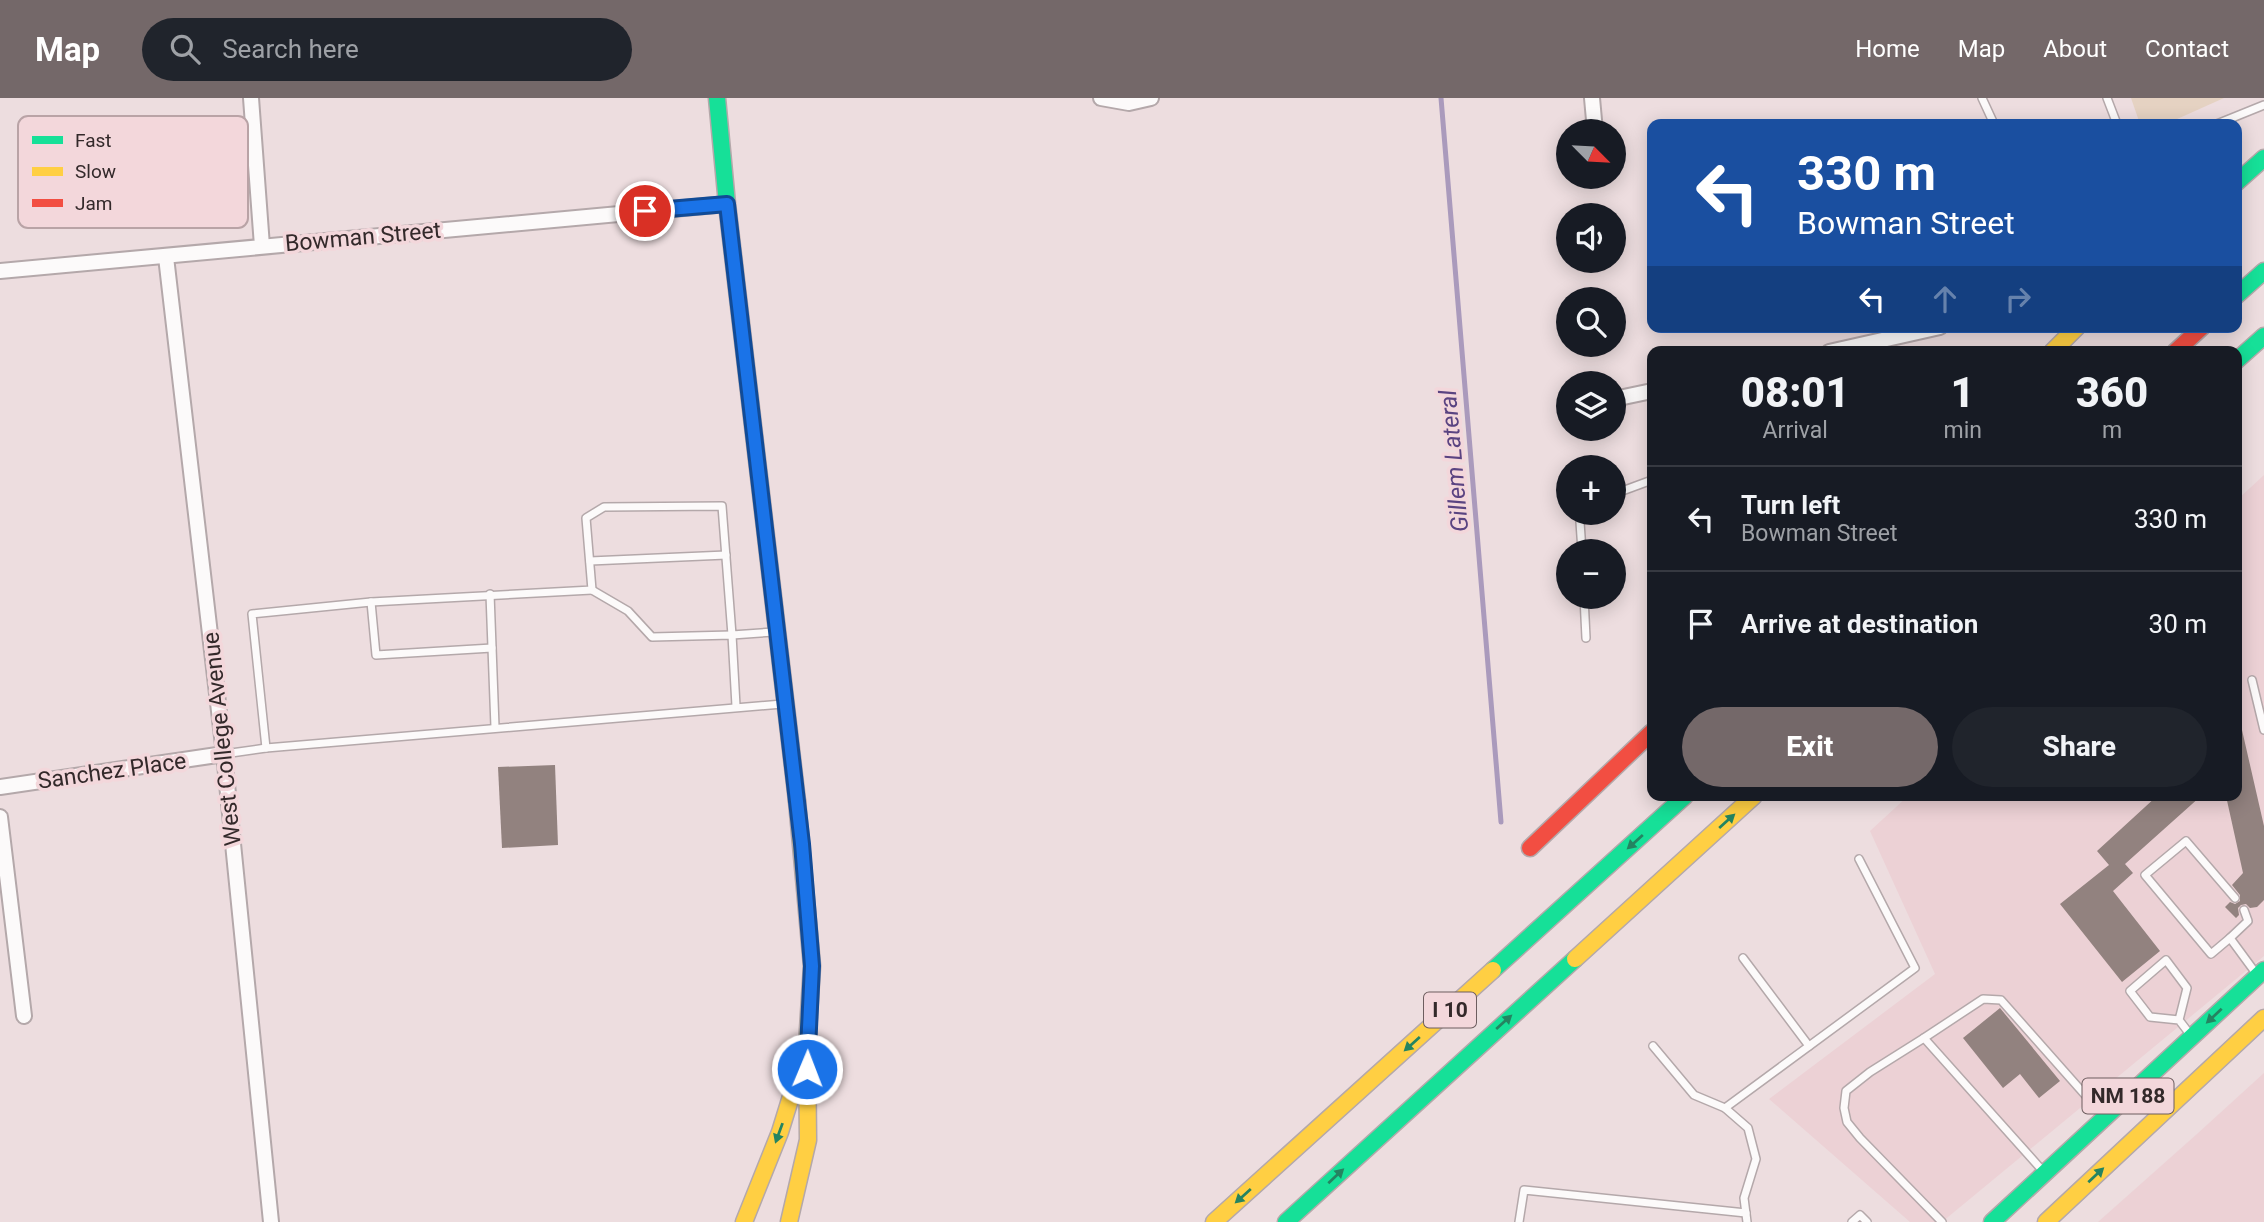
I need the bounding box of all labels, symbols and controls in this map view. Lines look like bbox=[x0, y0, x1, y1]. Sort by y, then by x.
search box bbox=[142, 18, 632, 81]
text: Map bbox=[35, 30, 100, 69]
icon: search bbox=[166, 30, 204, 68]
text: Search here bbox=[222, 34, 359, 64]
text: Home bbox=[1855, 35, 1920, 63]
text: Map bbox=[1958, 35, 2005, 63]
text: About bbox=[2043, 35, 2107, 63]
text: Contact bbox=[2145, 35, 2229, 63]
legend bbox=[18, 116, 248, 228]
north arrow bbox=[1556, 119, 1626, 189]
map controls bbox=[1556, 119, 1626, 609]
text: Fast bbox=[75, 129, 112, 152]
text: 330 m bbox=[1797, 145, 1936, 202]
icon: left bbox=[1682, 147, 1773, 238]
text: Slow bbox=[75, 160, 116, 183]
pin bbox=[615, 181, 675, 241]
text: Jam bbox=[75, 192, 112, 215]
icon: arrive bbox=[626, 192, 664, 230]
button: sound bbox=[1556, 203, 1626, 273]
text: Bowman Street bbox=[1797, 204, 2015, 242]
street label: Bowman Street bbox=[284, 217, 442, 257]
icon: left bbox=[1853, 280, 1891, 318]
icon: ahead bbox=[1926, 280, 1964, 318]
icon: right bbox=[1999, 280, 2037, 318]
button: search bbox=[1556, 287, 1626, 357]
text: 08:01 bbox=[1741, 368, 1850, 417]
text: 1 bbox=[1951, 368, 1975, 417]
text: 360 bbox=[2076, 368, 2148, 417]
button: layers bbox=[1556, 371, 1626, 441]
water label: Gillem Lateral bbox=[1434, 389, 1474, 533]
text: Arrival bbox=[1763, 417, 1828, 444]
text: min bbox=[1943, 417, 1982, 444]
text: m bbox=[2102, 417, 2122, 444]
button: + bbox=[1556, 455, 1626, 525]
text: Turn left bbox=[1741, 490, 1840, 520]
icon: left bbox=[1682, 500, 1720, 538]
text: 330 m bbox=[2134, 504, 2207, 534]
text: Bowman Street bbox=[1741, 520, 1898, 547]
button: − bbox=[1556, 539, 1626, 609]
icon: arrive bbox=[1682, 605, 1720, 643]
text: Arrive at destination bbox=[1741, 609, 1978, 639]
text: 30 m bbox=[2149, 609, 2207, 639]
street label: West College Avenue bbox=[197, 631, 247, 847]
button: Exit bbox=[1682, 707, 1938, 787]
button: Share bbox=[1952, 707, 2207, 787]
street label: Sanchez Place bbox=[36, 747, 188, 795]
one-way arrow bbox=[1719, 813, 1736, 829]
one-way arrow bbox=[1626, 834, 1644, 850]
road number: I 10 bbox=[1424, 992, 1476, 1028]
one-way arrow bbox=[2206, 1007, 2223, 1023]
one-way arrow bbox=[1495, 1015, 1512, 1031]
position arrow bbox=[770, 1032, 844, 1106]
one-way arrow bbox=[1403, 1036, 1421, 1052]
road number: NM 188 bbox=[2082, 1079, 2174, 1114]
one-way arrow bbox=[773, 1123, 784, 1144]
one-way arrow bbox=[1327, 1168, 1345, 1184]
one-way arrow bbox=[2087, 1168, 2104, 1184]
one-way arrow bbox=[1234, 1188, 1251, 1203]

